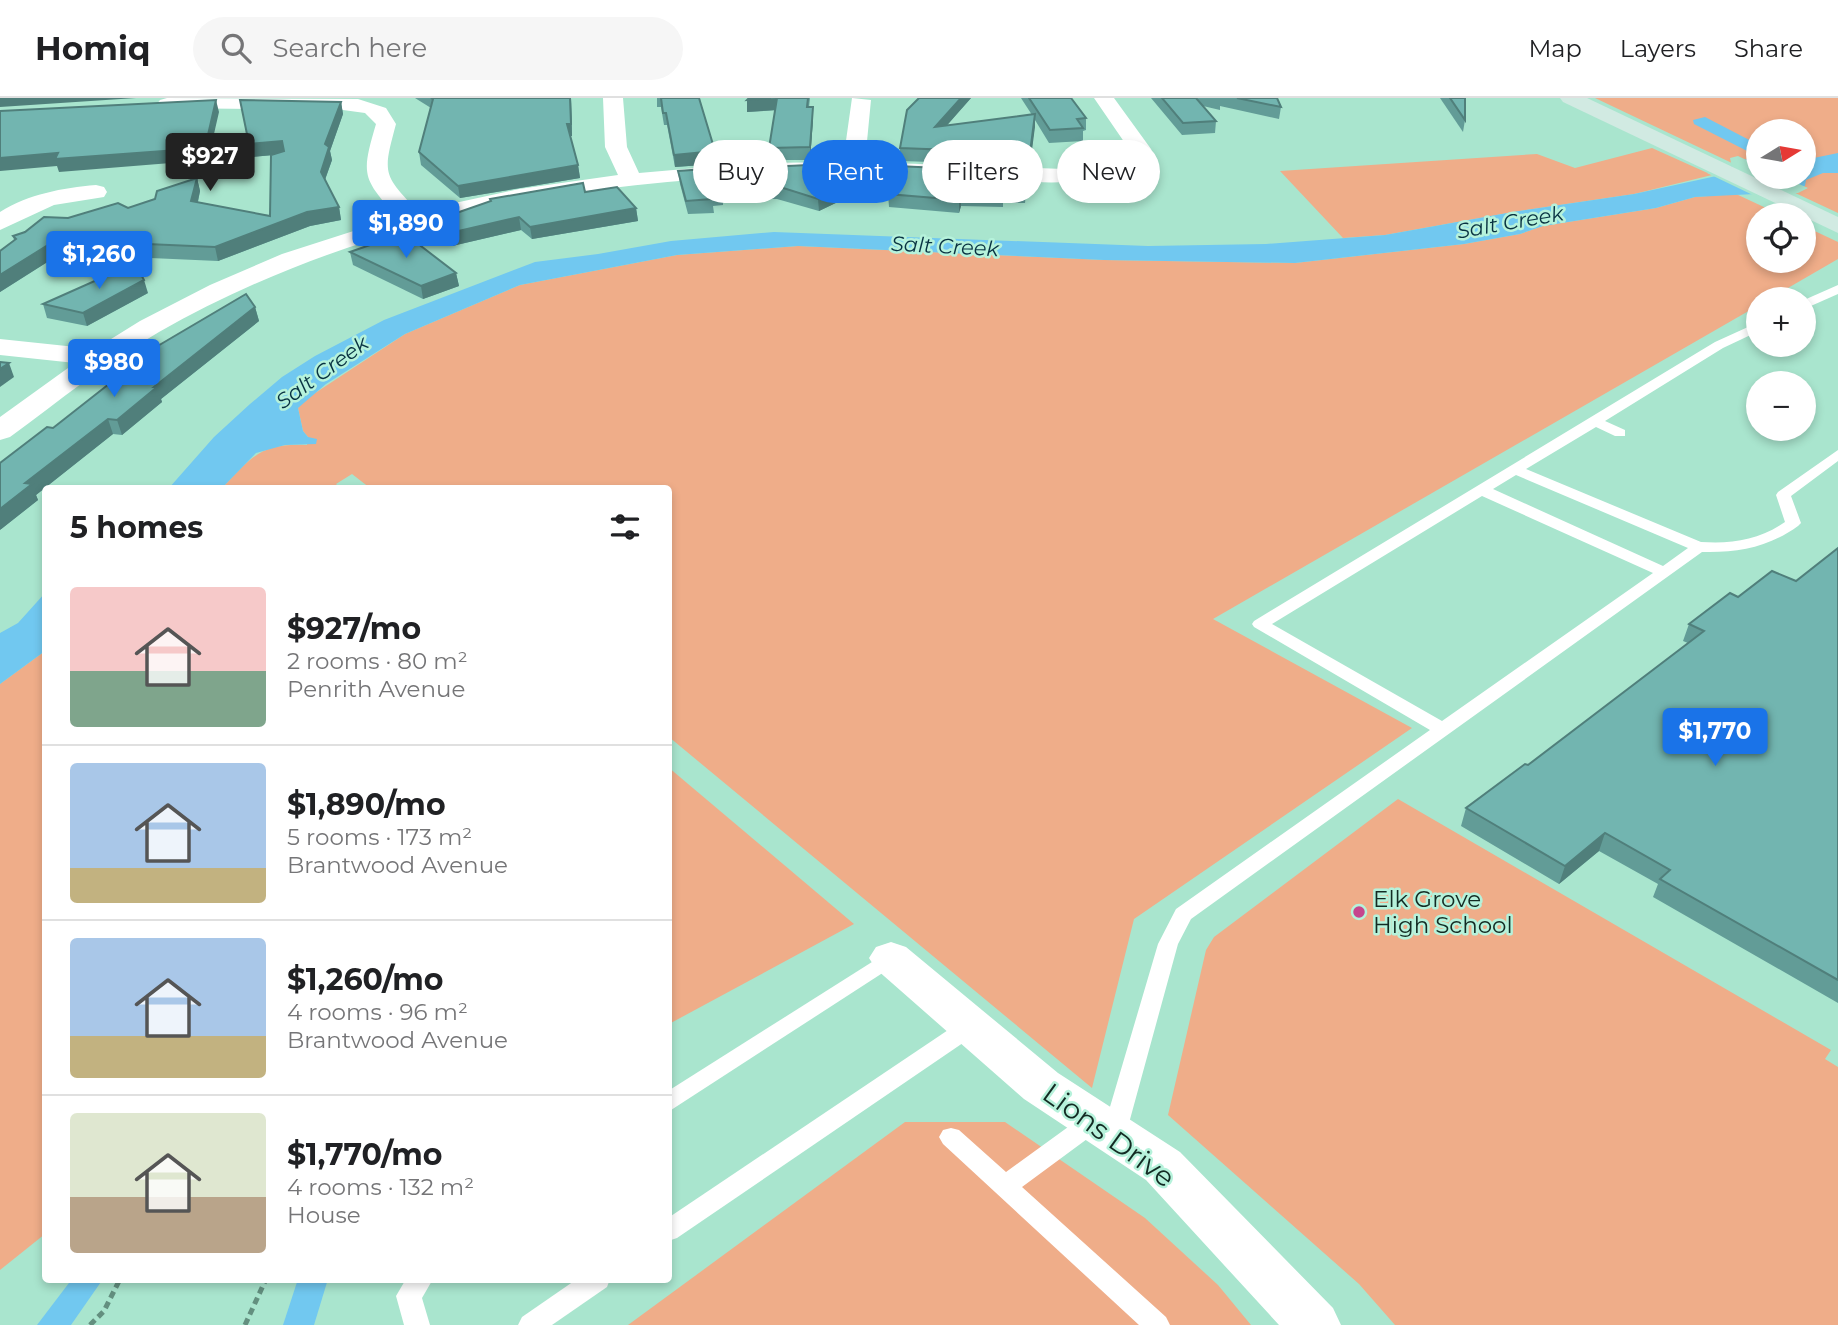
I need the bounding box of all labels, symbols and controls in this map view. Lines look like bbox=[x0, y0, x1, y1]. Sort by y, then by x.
search box bbox=[193, 17, 683, 80]
text: Homiq bbox=[35, 28, 151, 68]
icon: search bbox=[217, 29, 255, 67]
text: Search here bbox=[273, 32, 427, 64]
text: Map bbox=[1528, 34, 1582, 63]
text: Layers bbox=[1620, 34, 1696, 63]
text: Share bbox=[1734, 34, 1803, 63]
north arrow bbox=[1746, 119, 1816, 189]
map controls bbox=[1746, 119, 1816, 441]
pin: $927 bbox=[169, 134, 251, 193]
chip: Buy bbox=[693, 140, 788, 203]
chip: Rent bbox=[802, 140, 908, 203]
chip: Filters bbox=[922, 140, 1043, 203]
chip: New bbox=[1057, 140, 1160, 203]
text: $927 bbox=[182, 142, 238, 170]
pin: $1,890 bbox=[349, 200, 463, 260]
water label: Salt Creek bbox=[1455, 200, 1567, 244]
button: locate bbox=[1746, 203, 1816, 273]
text: $1,890 bbox=[368, 209, 444, 237]
water label: Salt Creek bbox=[890, 231, 1001, 261]
pin: $1,260 bbox=[42, 232, 156, 291]
text: $1,260 bbox=[62, 240, 136, 268]
button: + bbox=[1746, 287, 1816, 357]
water label: Salt Creek bbox=[271, 329, 374, 414]
pin: $980 bbox=[73, 340, 155, 399]
text: $980 bbox=[84, 348, 144, 376]
button: − bbox=[1746, 371, 1816, 441]
icon: filters bbox=[606, 508, 644, 546]
text: 5 homes bbox=[70, 509, 203, 546]
text: $927/mo bbox=[287, 610, 421, 647]
icon: home bbox=[126, 615, 210, 699]
text: 2 rooms · 80 m² bbox=[287, 647, 468, 675]
text: Penrith Avenue bbox=[287, 675, 465, 703]
pin: $1,770 bbox=[1658, 708, 1772, 768]
text: $1,770 bbox=[1679, 717, 1751, 745]
text: $1,890/mo bbox=[287, 786, 446, 823]
icon: home bbox=[126, 791, 210, 875]
text: 5 rooms · 173 m² bbox=[287, 823, 472, 851]
text: Brantwood Avenue bbox=[287, 851, 508, 879]
place label: Elk Grove High School bbox=[1373, 885, 1513, 939]
marker: Elk Grove High School bbox=[1351, 904, 1367, 920]
text: $1,260/mo bbox=[287, 961, 443, 998]
icon: home bbox=[126, 966, 210, 1050]
text: 4 rooms · 96 m² bbox=[287, 998, 468, 1026]
text: Brantwood Avenue bbox=[287, 1026, 508, 1054]
street label: Lions Drive bbox=[1036, 1076, 1182, 1194]
text: $1,770/mo bbox=[287, 1136, 442, 1173]
icon: home bbox=[126, 1141, 210, 1225]
text: 4 rooms · 132 m² bbox=[287, 1173, 474, 1201]
text: House bbox=[287, 1201, 361, 1229]

